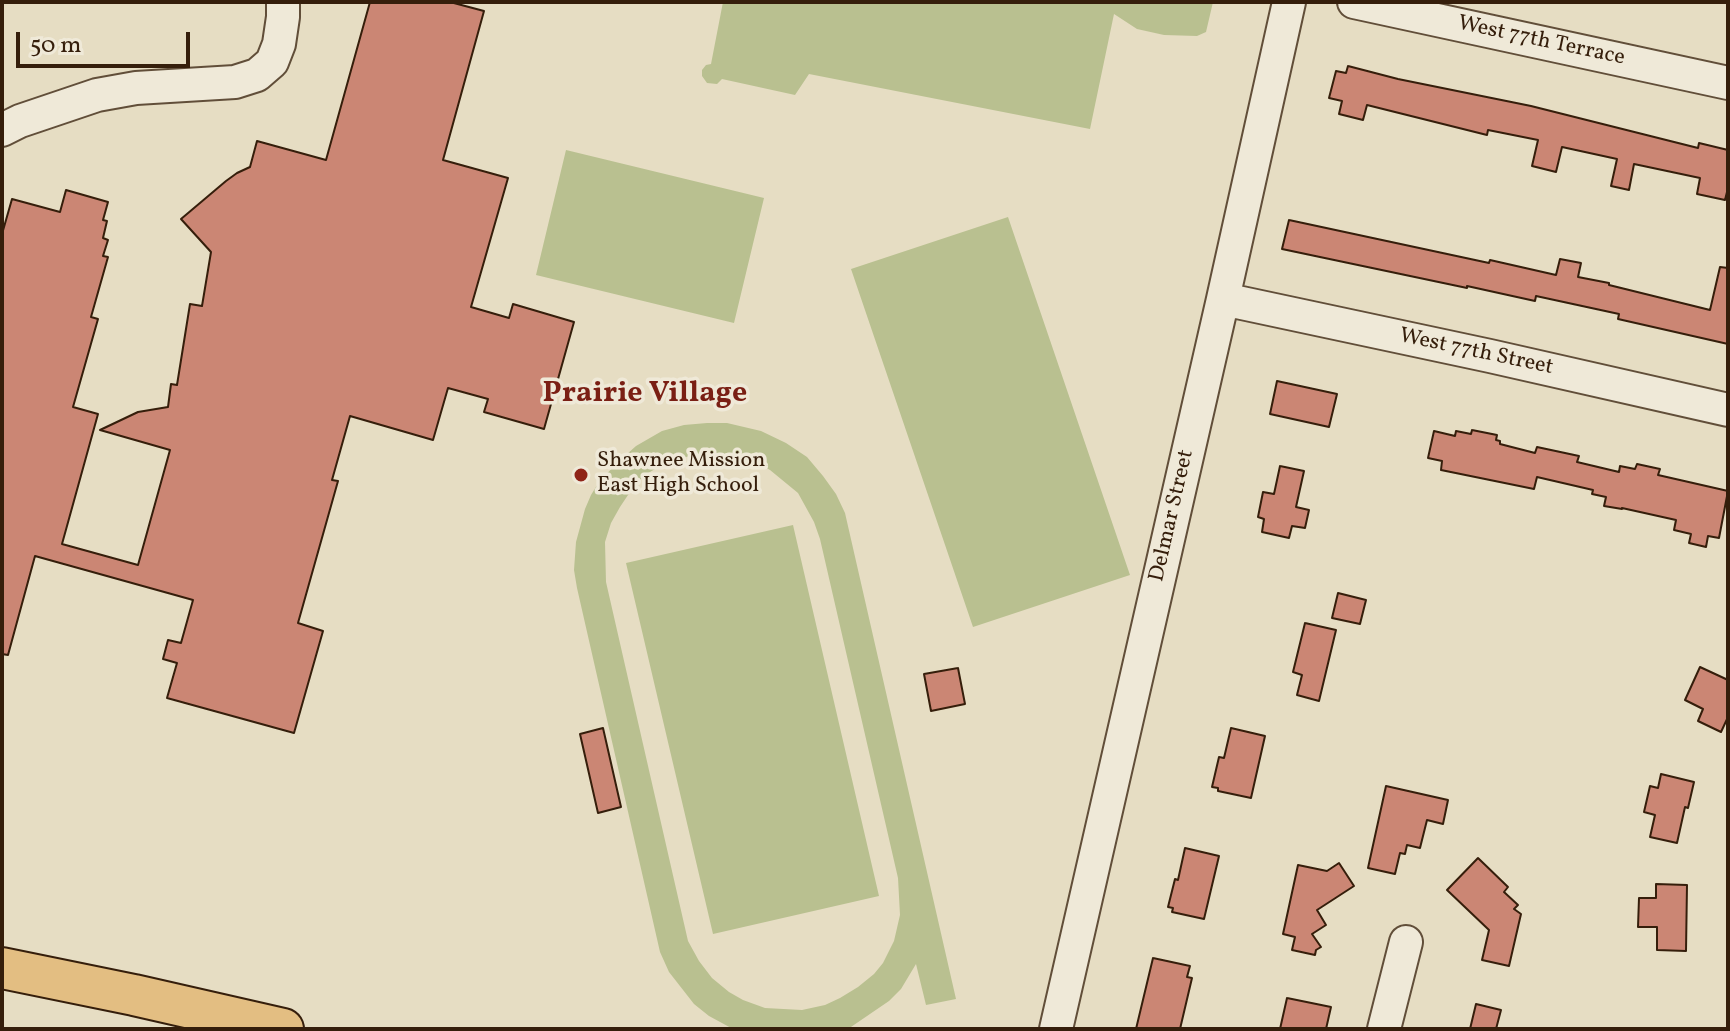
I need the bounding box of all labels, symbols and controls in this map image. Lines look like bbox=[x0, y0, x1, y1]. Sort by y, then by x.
street label: West 77th Terrace bbox=[1455, 11, 1627, 73]
scale bar bbox=[20, 16, 194, 66]
text: 50 m bbox=[30, 29, 82, 63]
street label: West 77th Street bbox=[1397, 324, 1555, 382]
district label: Prairie Village bbox=[543, 377, 747, 413]
street label: Delmar Street bbox=[1145, 447, 1201, 585]
place label: Shawnee Mission East High School bbox=[597, 449, 765, 500]
marker: Shawnee Mission East High School bbox=[572, 466, 590, 484]

